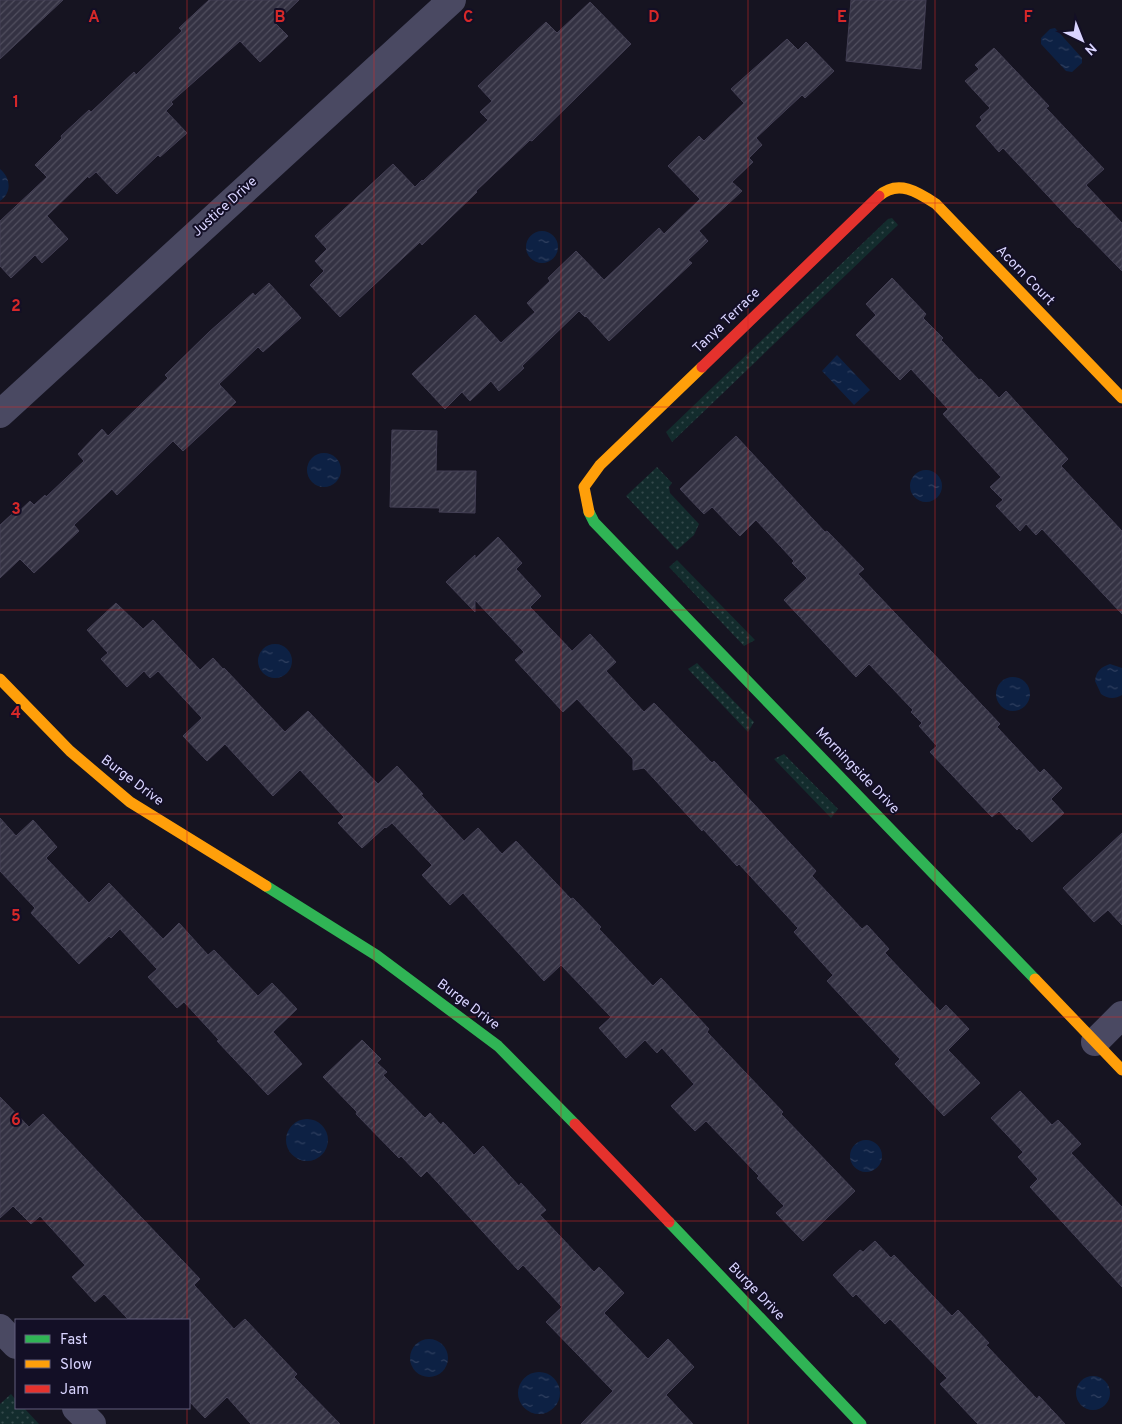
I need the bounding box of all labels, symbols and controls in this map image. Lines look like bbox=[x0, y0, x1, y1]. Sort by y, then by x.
text: A bbox=[88, 8, 100, 28]
text: B bbox=[274, 8, 286, 28]
text: C bbox=[463, 8, 473, 28]
text: D bbox=[648, 8, 660, 28]
text: E bbox=[837, 8, 847, 28]
text: F bbox=[1023, 8, 1033, 28]
north arrow bbox=[1057, 15, 1107, 65]
text: N bbox=[1080, 39, 1099, 58]
text: 1 bbox=[13, 93, 19, 113]
street label: Justice Drive bbox=[189, 173, 261, 241]
street label: Acorn Court bbox=[992, 243, 1058, 309]
street label: Tanya Terrace bbox=[690, 285, 764, 357]
text: 2 bbox=[11, 297, 21, 317]
text: 3 bbox=[11, 500, 21, 520]
text: 4 bbox=[11, 704, 21, 724]
street label: Morningside Drive bbox=[811, 724, 903, 818]
street label: Burge Drive bbox=[97, 752, 167, 810]
text: 5 bbox=[11, 907, 21, 927]
street label: Burge Drive bbox=[433, 976, 503, 1034]
text: 6 bbox=[11, 1111, 21, 1131]
street label: Burge Drive bbox=[724, 1259, 788, 1325]
legend bbox=[15, 1319, 190, 1409]
text: Fast bbox=[60, 1331, 88, 1350]
text: Slow bbox=[60, 1356, 92, 1375]
text: Jam bbox=[60, 1381, 89, 1400]

